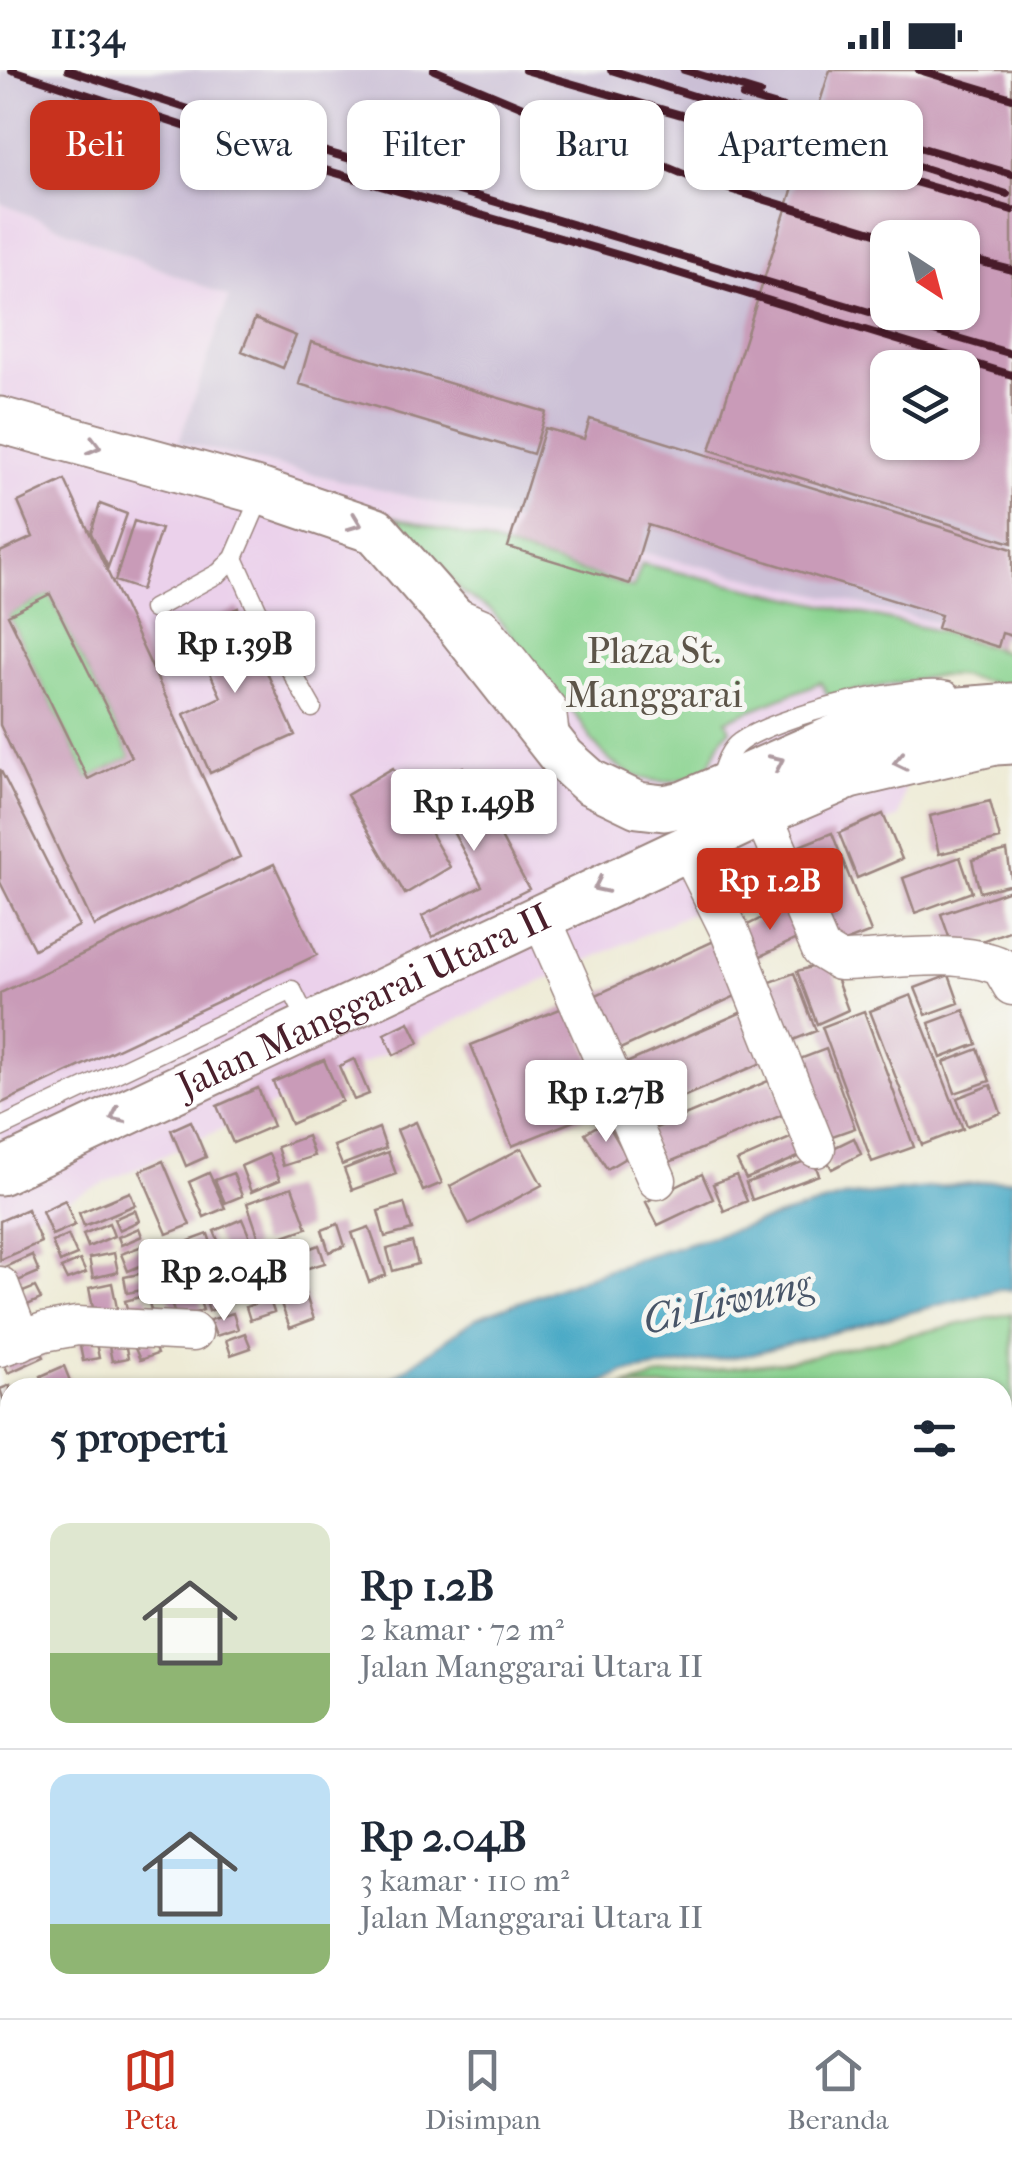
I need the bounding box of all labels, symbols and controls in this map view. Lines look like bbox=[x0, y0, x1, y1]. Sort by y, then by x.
text: 11:34 bbox=[50, 13, 124, 58]
chip: Beli bbox=[30, 100, 160, 190]
chip: Sewa bbox=[180, 100, 327, 190]
chip: Filter bbox=[347, 100, 500, 190]
chip: Baru bbox=[520, 100, 664, 190]
chip: Apartemen bbox=[684, 100, 923, 190]
north arrow bbox=[870, 220, 980, 330]
map controls bbox=[870, 220, 980, 460]
button: layers bbox=[870, 350, 980, 460]
one-way arrow bbox=[85, 434, 102, 455]
one-way arrow bbox=[345, 511, 362, 532]
pin: Rp 1.39B bbox=[132, 611, 338, 696]
text: Rp 1.39B bbox=[177, 625, 293, 662]
park label: Plaza St. Manggarai bbox=[565, 628, 743, 717]
one-way arrow bbox=[891, 751, 908, 772]
one-way arrow bbox=[766, 754, 784, 774]
pin: Rp 1.49B bbox=[371, 769, 577, 854]
text: Rp 1.49B bbox=[413, 783, 535, 820]
pin: Rp 1.2B bbox=[678, 848, 862, 933]
text: Rp 1.2B bbox=[719, 862, 821, 899]
one-way arrow bbox=[592, 874, 610, 894]
street label: Jalan Manggarai Utara II bbox=[167, 894, 558, 1110]
pin: Rp 1.27B bbox=[503, 1060, 709, 1145]
text: Rp 1.27B bbox=[547, 1074, 665, 1111]
one-way arrow bbox=[109, 1104, 127, 1124]
pin: Rp 2.04B bbox=[121, 1239, 327, 1324]
text: Rp 2.04B bbox=[160, 1253, 288, 1290]
water label: Ci Liwung bbox=[638, 1260, 817, 1344]
icon: filters bbox=[907, 1411, 962, 1466]
text: 5 properti bbox=[50, 1414, 228, 1463]
text: Rp 1.2B bbox=[360, 1562, 494, 1611]
icon: home bbox=[130, 1563, 250, 1683]
text: 2 kamar · 72 m² bbox=[360, 1611, 564, 1648]
text: Jalan Manggarai Utara II bbox=[360, 1648, 703, 1685]
text: Rp 2.04B bbox=[360, 1813, 527, 1862]
icon: home bbox=[130, 1814, 250, 1934]
text: 3 kamar · 110 m² bbox=[360, 1862, 569, 1899]
text: Jalan Manggarai Utara II bbox=[360, 1899, 703, 1936]
tab: Peta bbox=[123, 2043, 178, 2136]
tab: Disimpan bbox=[425, 2043, 541, 2136]
tab: Beranda bbox=[787, 2043, 889, 2136]

